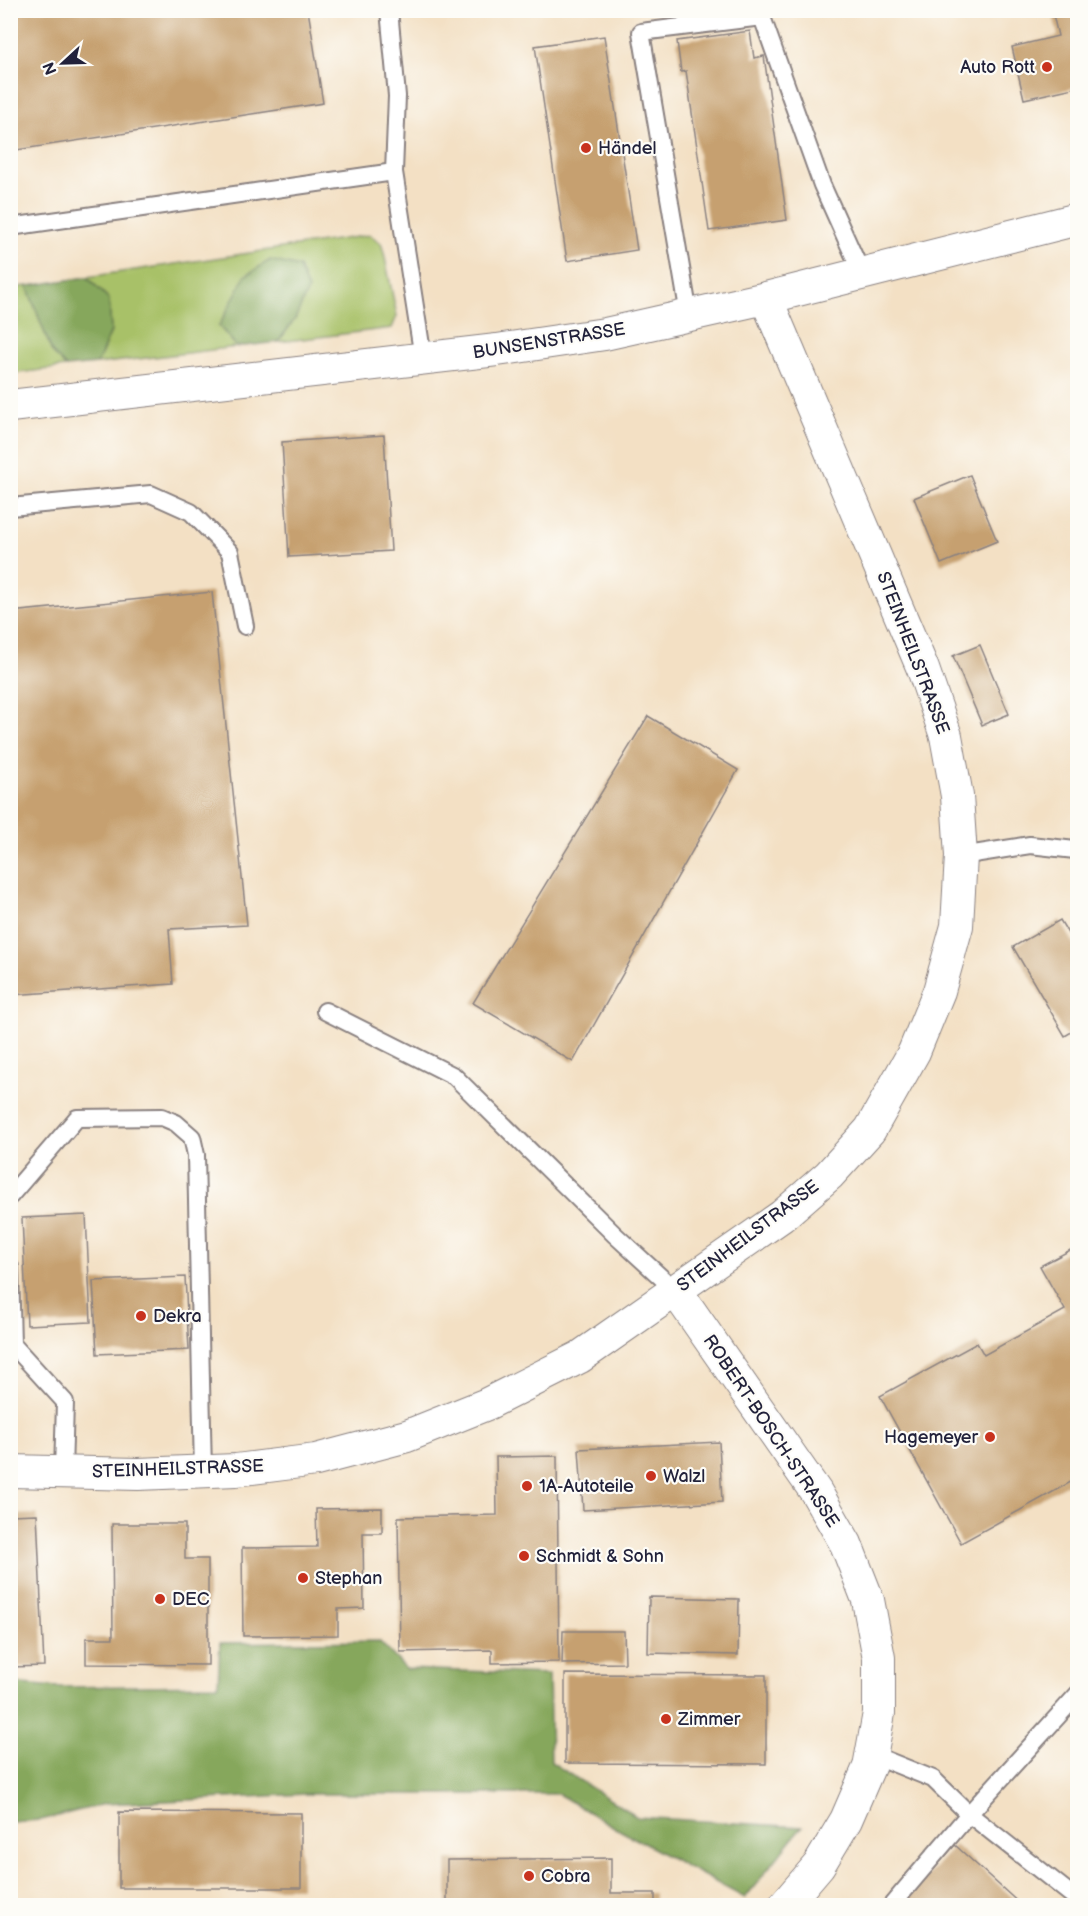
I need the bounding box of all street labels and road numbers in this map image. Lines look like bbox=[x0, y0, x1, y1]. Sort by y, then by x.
street label: BUNSENSTRASSE bbox=[471, 319, 627, 363]
street label: STEINHEILSTRASSE bbox=[872, 569, 954, 737]
street label: STEINHEILSTRASSE bbox=[673, 1176, 823, 1296]
street label: ROBERT-BOSCH-STRASSE bbox=[699, 1331, 843, 1531]
street label: STEINHEILSTRASSE bbox=[92, 1455, 265, 1482]

